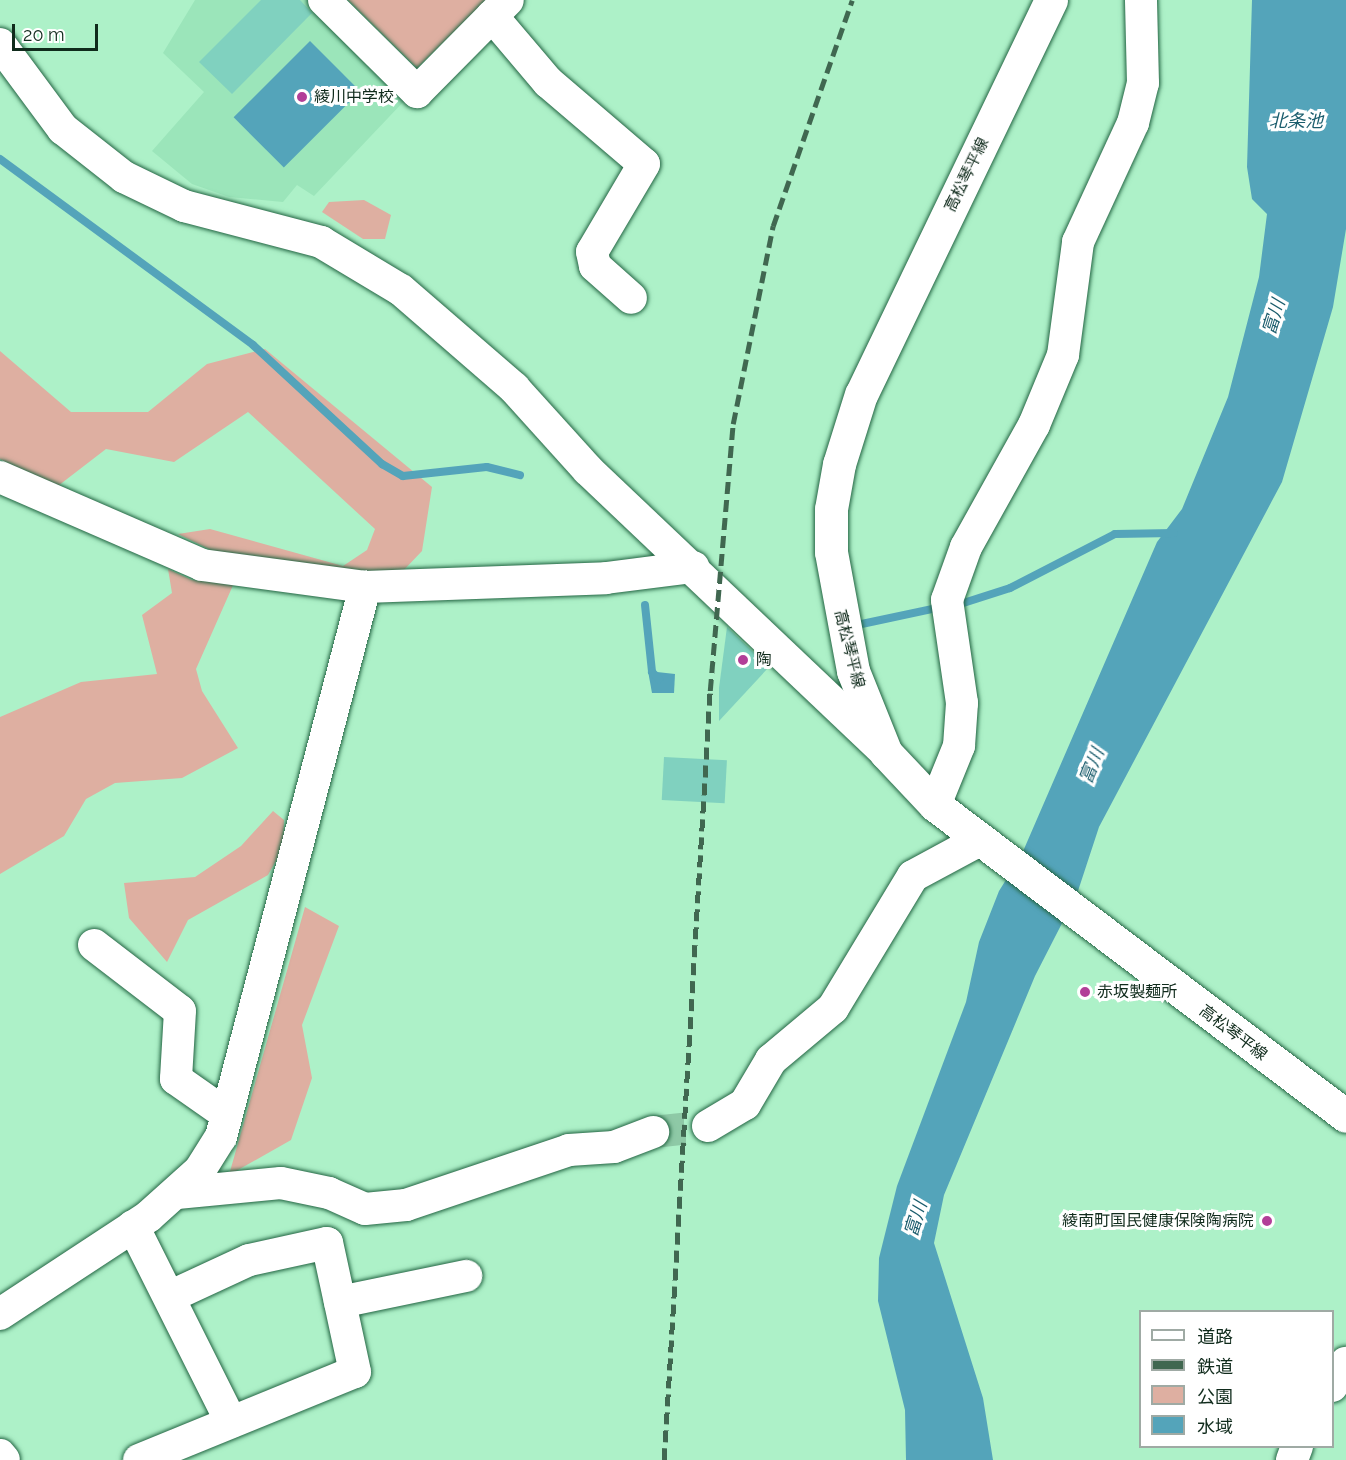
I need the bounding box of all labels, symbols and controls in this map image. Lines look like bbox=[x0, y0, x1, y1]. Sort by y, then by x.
scale bar bbox=[15, 12, 100, 50]
text: 20 m bbox=[23, 24, 65, 45]
place label: 綾川中学校 bbox=[314, 87, 394, 107]
marker: 綾川中学校 bbox=[295, 90, 309, 104]
water label: 北条池 bbox=[1269, 110, 1323, 132]
street label: 高松琴平線 bbox=[941, 135, 993, 215]
water label: 富川 bbox=[1258, 297, 1290, 337]
street label: 高松琴平線 bbox=[830, 608, 868, 690]
place label: 陶 bbox=[756, 650, 772, 670]
marker: 陶 bbox=[734, 651, 752, 669]
water label: 富川 bbox=[1075, 745, 1109, 787]
place label: 赤坂製麺所 bbox=[1097, 982, 1177, 1002]
marker: 赤坂製麺所 bbox=[1078, 985, 1092, 999]
street label: 高松琴平線 bbox=[1195, 1001, 1271, 1065]
water label: 富川 bbox=[900, 1199, 932, 1239]
place label: 綾南町国民健康保険陶病院 bbox=[1062, 1211, 1254, 1231]
marker: 綾南町国民健康保険陶病院 bbox=[1258, 1212, 1276, 1230]
legend bbox=[1139, 1310, 1334, 1448]
text: 道路 bbox=[1197, 1326, 1233, 1347]
text: 鉄道 bbox=[1197, 1356, 1233, 1377]
text: 公園 bbox=[1197, 1386, 1233, 1407]
text: 水域 bbox=[1197, 1416, 1233, 1437]

